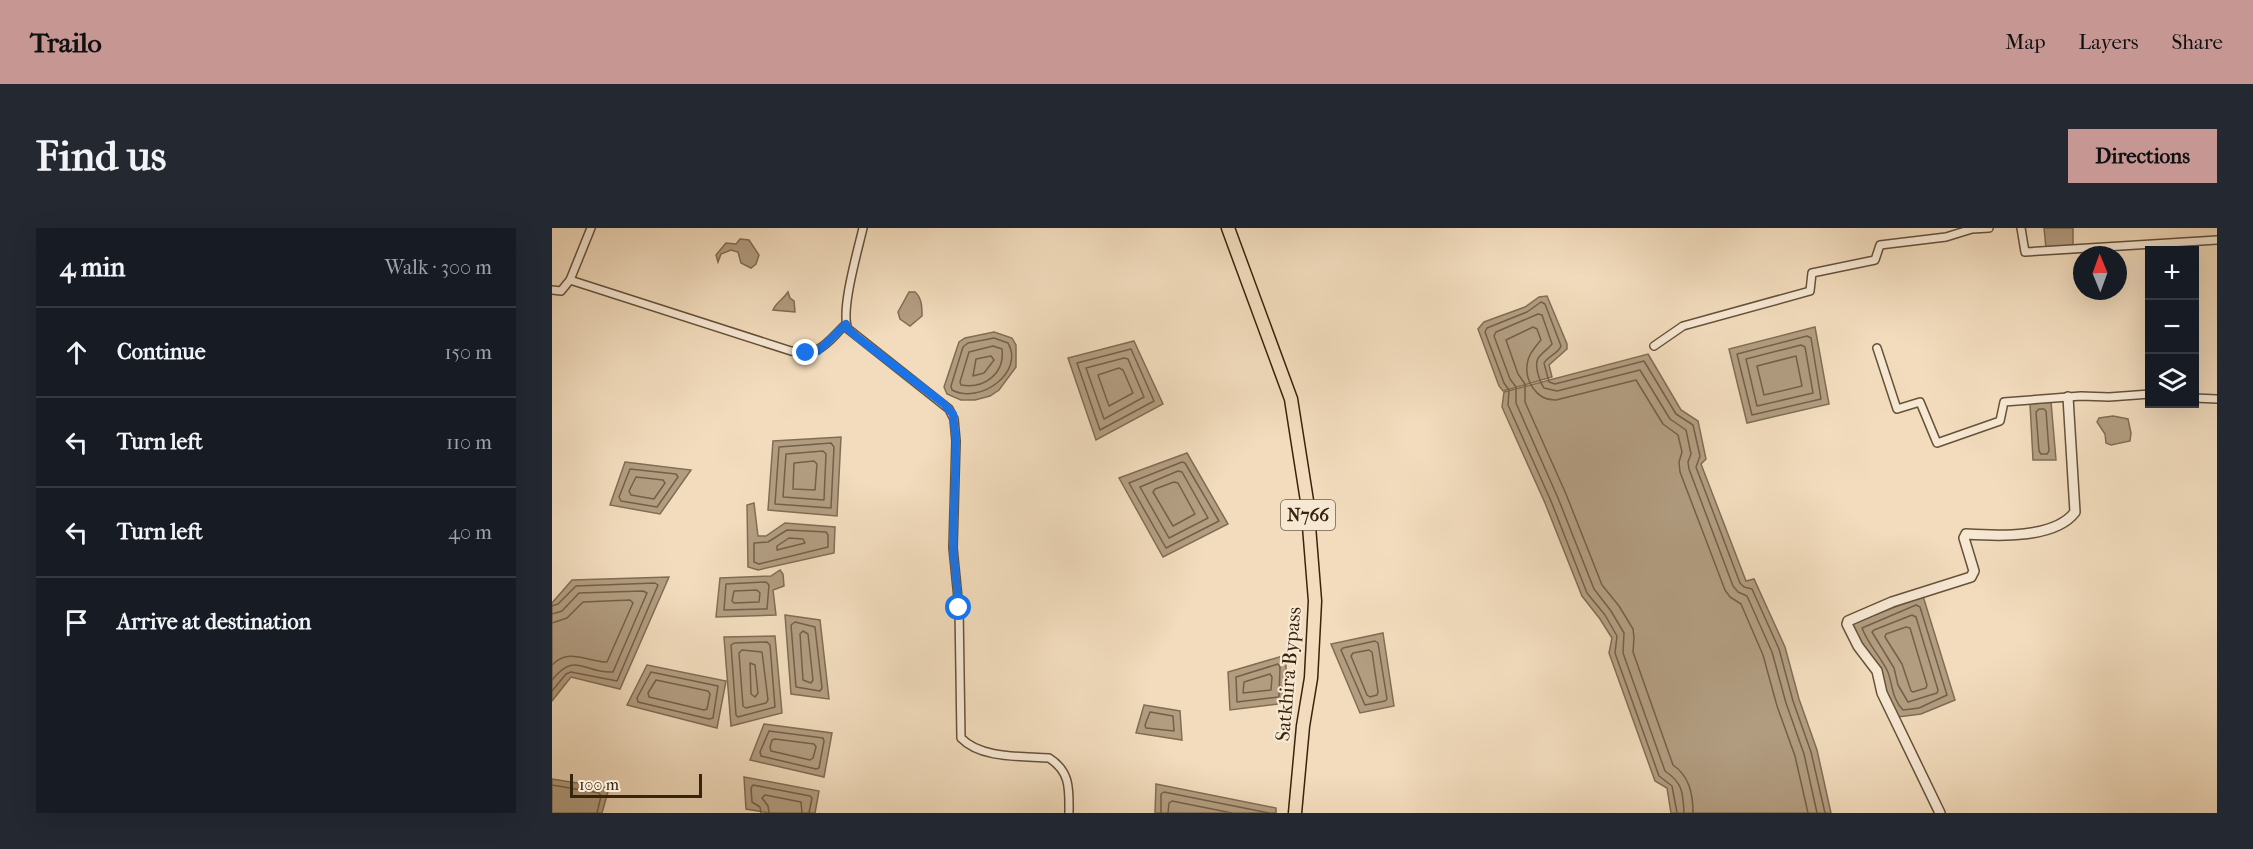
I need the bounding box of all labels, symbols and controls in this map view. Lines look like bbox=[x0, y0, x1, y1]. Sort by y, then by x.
text: Trailo bbox=[30, 26, 102, 59]
text: Map bbox=[2005, 30, 2046, 54]
text: Layers bbox=[2079, 30, 2138, 54]
text: Share bbox=[2171, 30, 2223, 54]
button: Directions bbox=[2068, 129, 2217, 183]
text: Find us bbox=[36, 132, 166, 181]
north arrow bbox=[2073, 246, 2127, 300]
map controls bbox=[2145, 246, 2199, 408]
button: + bbox=[2145, 246, 2199, 300]
text: 4 min bbox=[60, 252, 125, 283]
text: Walk · 300 m bbox=[385, 256, 492, 279]
button: − bbox=[2145, 300, 2199, 354]
icon: ahead bbox=[60, 336, 93, 369]
text: Continue bbox=[117, 339, 206, 365]
route end bbox=[792, 339, 818, 365]
text: 150 m bbox=[444, 341, 492, 364]
button: layers bbox=[2145, 354, 2199, 408]
icon: left bbox=[60, 426, 93, 459]
text: Turn left bbox=[117, 429, 203, 455]
text: 110 m bbox=[446, 431, 492, 454]
road number: N766 bbox=[1281, 500, 1335, 530]
icon: left bbox=[60, 516, 93, 549]
text: Turn left bbox=[117, 519, 203, 545]
text: 40 m bbox=[448, 521, 492, 544]
route start bbox=[945, 594, 971, 620]
icon: arrive bbox=[60, 606, 93, 639]
street label: Satkhira Bypass bbox=[1271, 606, 1306, 742]
text: Arrive at destination bbox=[117, 609, 311, 635]
scale bar bbox=[570, 771, 702, 798]
text: 100 m bbox=[579, 775, 619, 794]

